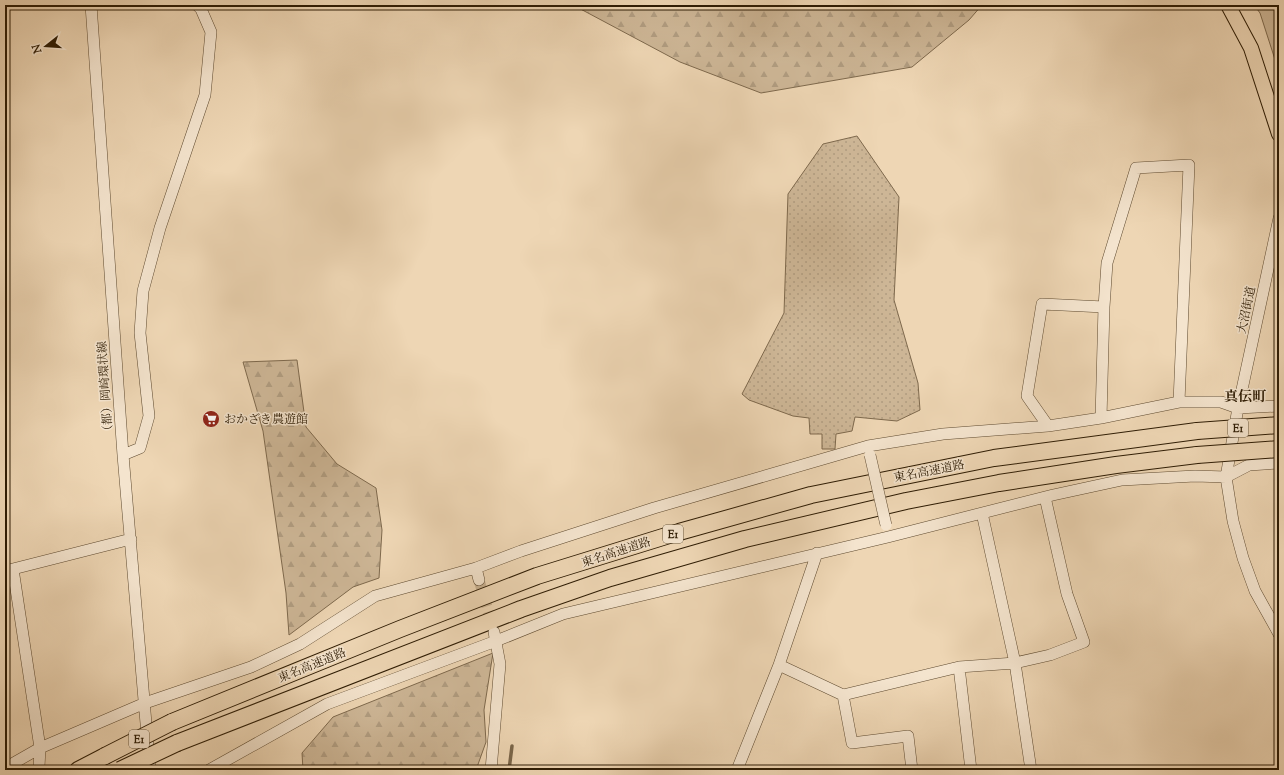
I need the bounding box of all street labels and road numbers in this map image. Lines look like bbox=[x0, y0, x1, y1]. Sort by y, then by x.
street label: 大沼街道 bbox=[1233, 285, 1261, 336]
street label: （都）岡崎環状線 bbox=[94, 340, 118, 437]
road number: E1 bbox=[1228, 419, 1248, 437]
street label: 東名高速道路 bbox=[892, 456, 966, 488]
road number: E1 bbox=[663, 525, 683, 543]
street label: 東名高速道路 bbox=[579, 533, 653, 573]
street label: 東名高速道路 bbox=[276, 644, 349, 688]
road number: E1 bbox=[129, 730, 149, 748]

